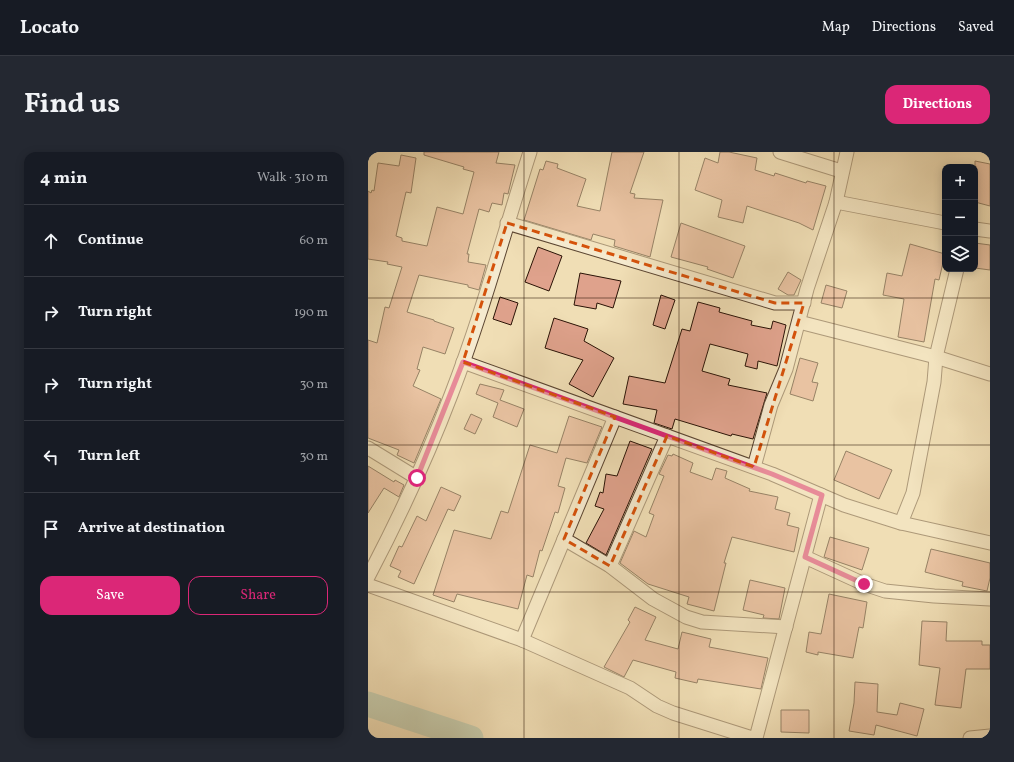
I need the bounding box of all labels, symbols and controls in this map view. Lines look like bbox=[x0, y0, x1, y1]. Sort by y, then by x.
text: Locato bbox=[20, 15, 79, 41]
text: Map bbox=[822, 18, 850, 37]
text: Directions bbox=[872, 18, 936, 37]
text: Saved bbox=[958, 18, 994, 37]
text: Find us bbox=[24, 85, 120, 124]
button: Directions bbox=[885, 85, 990, 124]
map controls bbox=[942, 164, 978, 272]
button: + bbox=[942, 164, 978, 200]
text: 4 min bbox=[40, 167, 87, 190]
text: Walk · 310 m bbox=[257, 169, 328, 187]
button: − bbox=[942, 200, 978, 236]
icon: ahead bbox=[40, 230, 62, 252]
text: Continue bbox=[78, 230, 143, 251]
text: 60 m bbox=[300, 232, 328, 250]
button: layers bbox=[942, 236, 978, 272]
icon: right bbox=[40, 302, 62, 324]
text: Turn right bbox=[78, 302, 152, 323]
text: 190 m bbox=[294, 304, 328, 322]
icon: right bbox=[40, 374, 62, 396]
text: Turn right bbox=[78, 374, 152, 395]
text: 30 m bbox=[300, 376, 328, 394]
icon: left bbox=[40, 446, 62, 468]
text: Turn left bbox=[78, 446, 140, 467]
text: 30 m bbox=[300, 448, 328, 466]
route start bbox=[408, 469, 426, 487]
icon: arrive bbox=[40, 518, 62, 540]
text: Arrive at destination bbox=[78, 518, 225, 539]
route end bbox=[855, 575, 873, 593]
button: Save bbox=[40, 576, 180, 615]
button: Share bbox=[188, 576, 328, 615]

